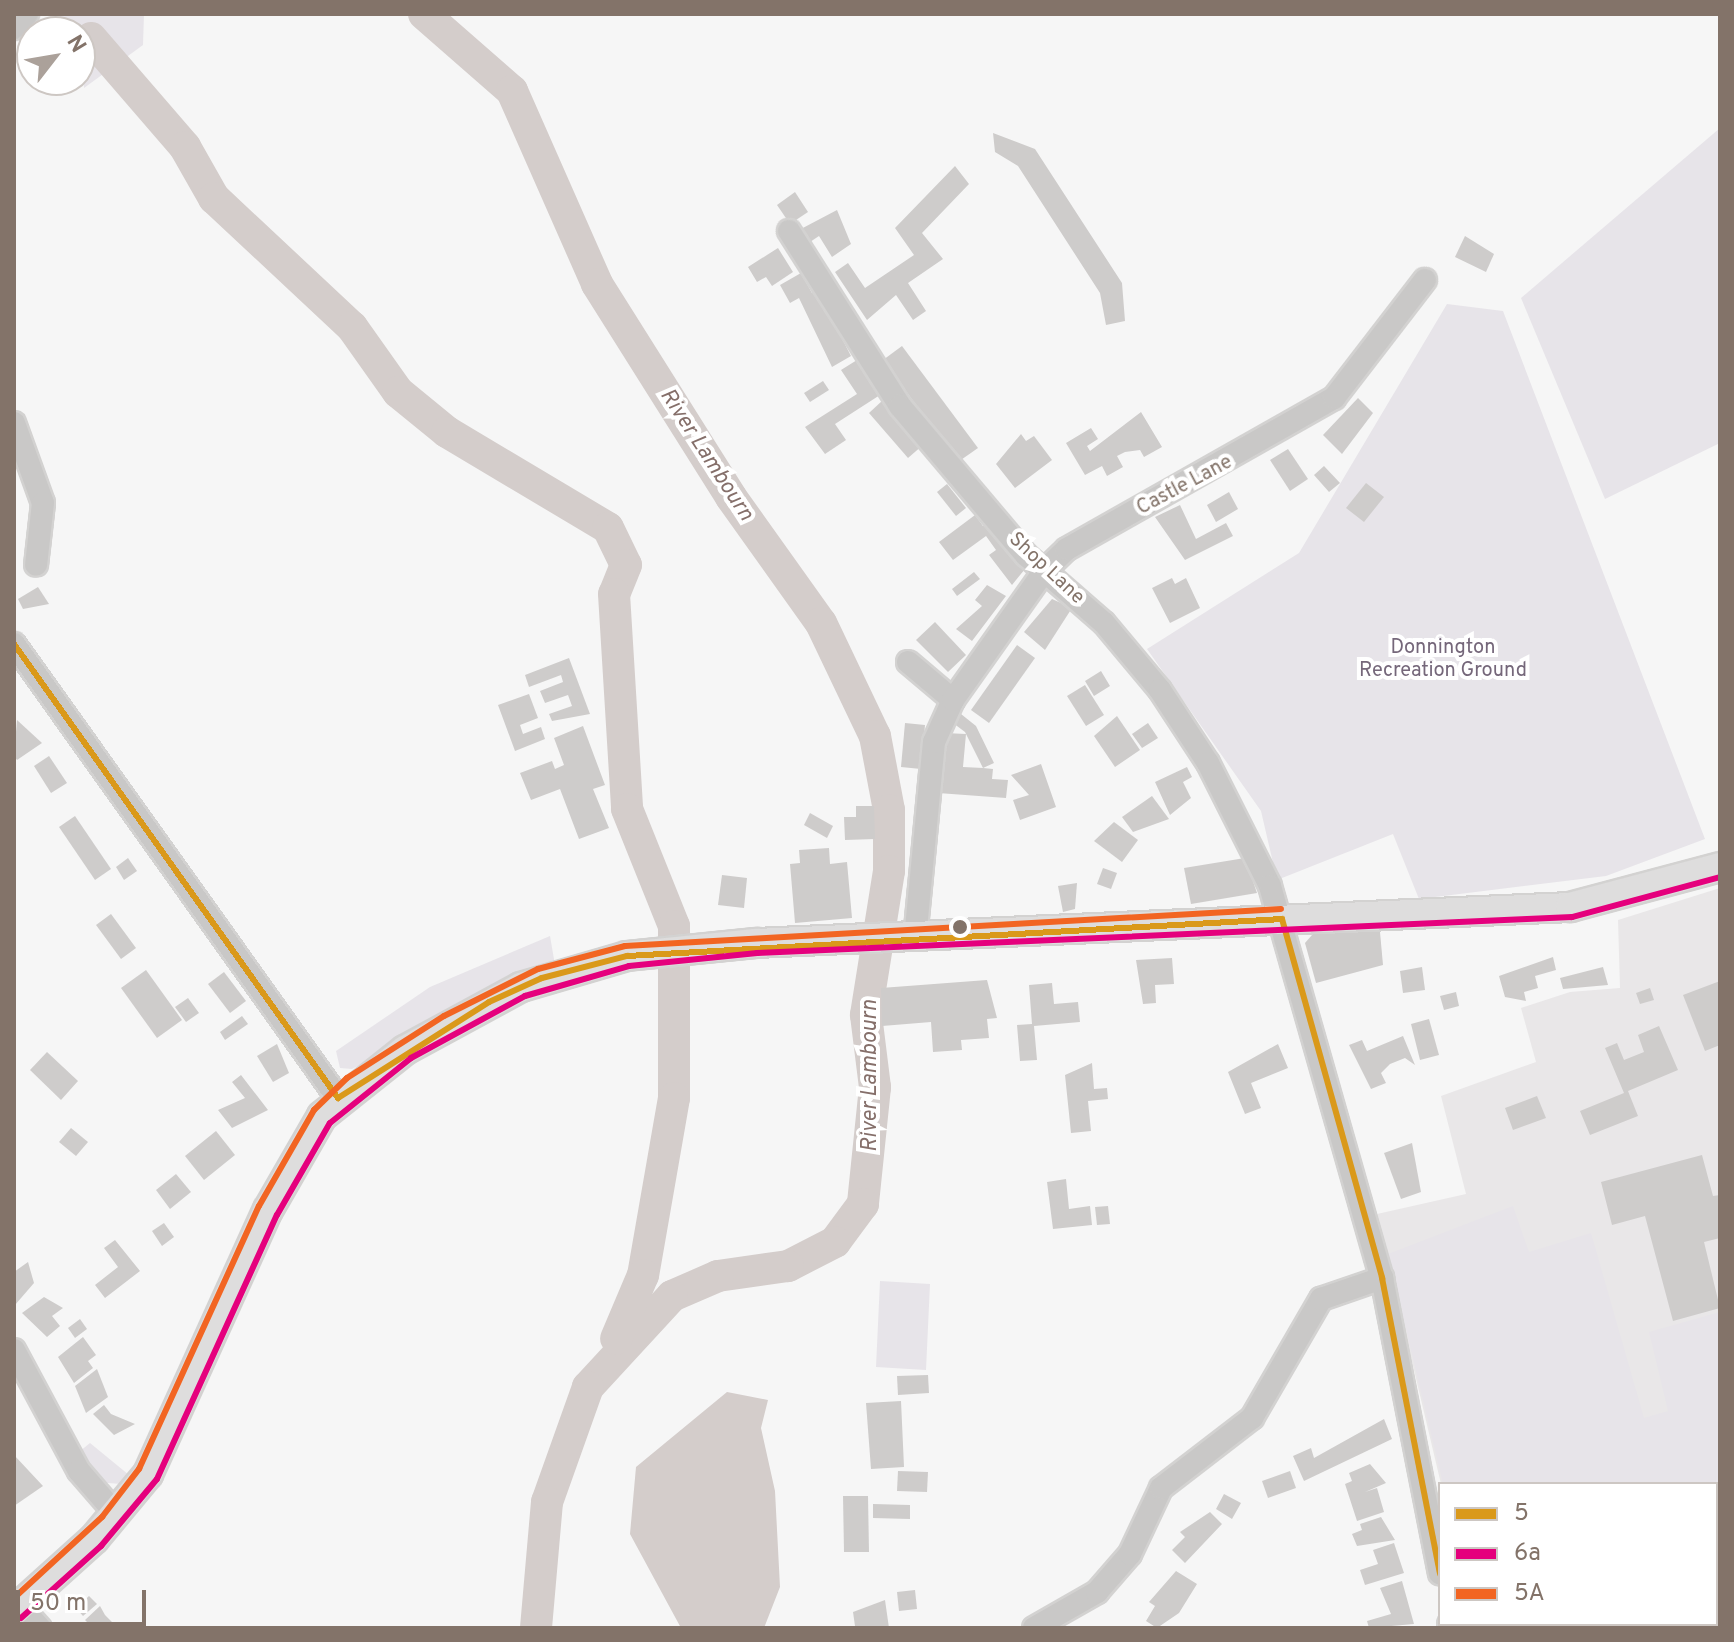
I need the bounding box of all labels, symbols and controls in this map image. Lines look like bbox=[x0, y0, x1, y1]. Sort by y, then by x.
north arrow bbox=[16, 16, 96, 96]
text: N bbox=[60, 31, 91, 58]
water label: River Lambourn bbox=[653, 384, 759, 526]
street label: Castle Lane bbox=[1133, 451, 1237, 521]
street label: Shop Lane bbox=[1003, 528, 1089, 610]
park label: Donnington Recreation Ground bbox=[1359, 637, 1527, 684]
unlabelled marker bbox=[952, 919, 968, 935]
water label: River Lambourn bbox=[858, 1000, 884, 1152]
legend bbox=[1438, 1482, 1718, 1626]
text: 5 bbox=[1514, 1499, 1529, 1529]
text: 6a bbox=[1514, 1539, 1541, 1569]
scale bar bbox=[20, 1574, 150, 1624]
text: 5A bbox=[1514, 1579, 1545, 1609]
text: 50 m bbox=[30, 1589, 86, 1619]

